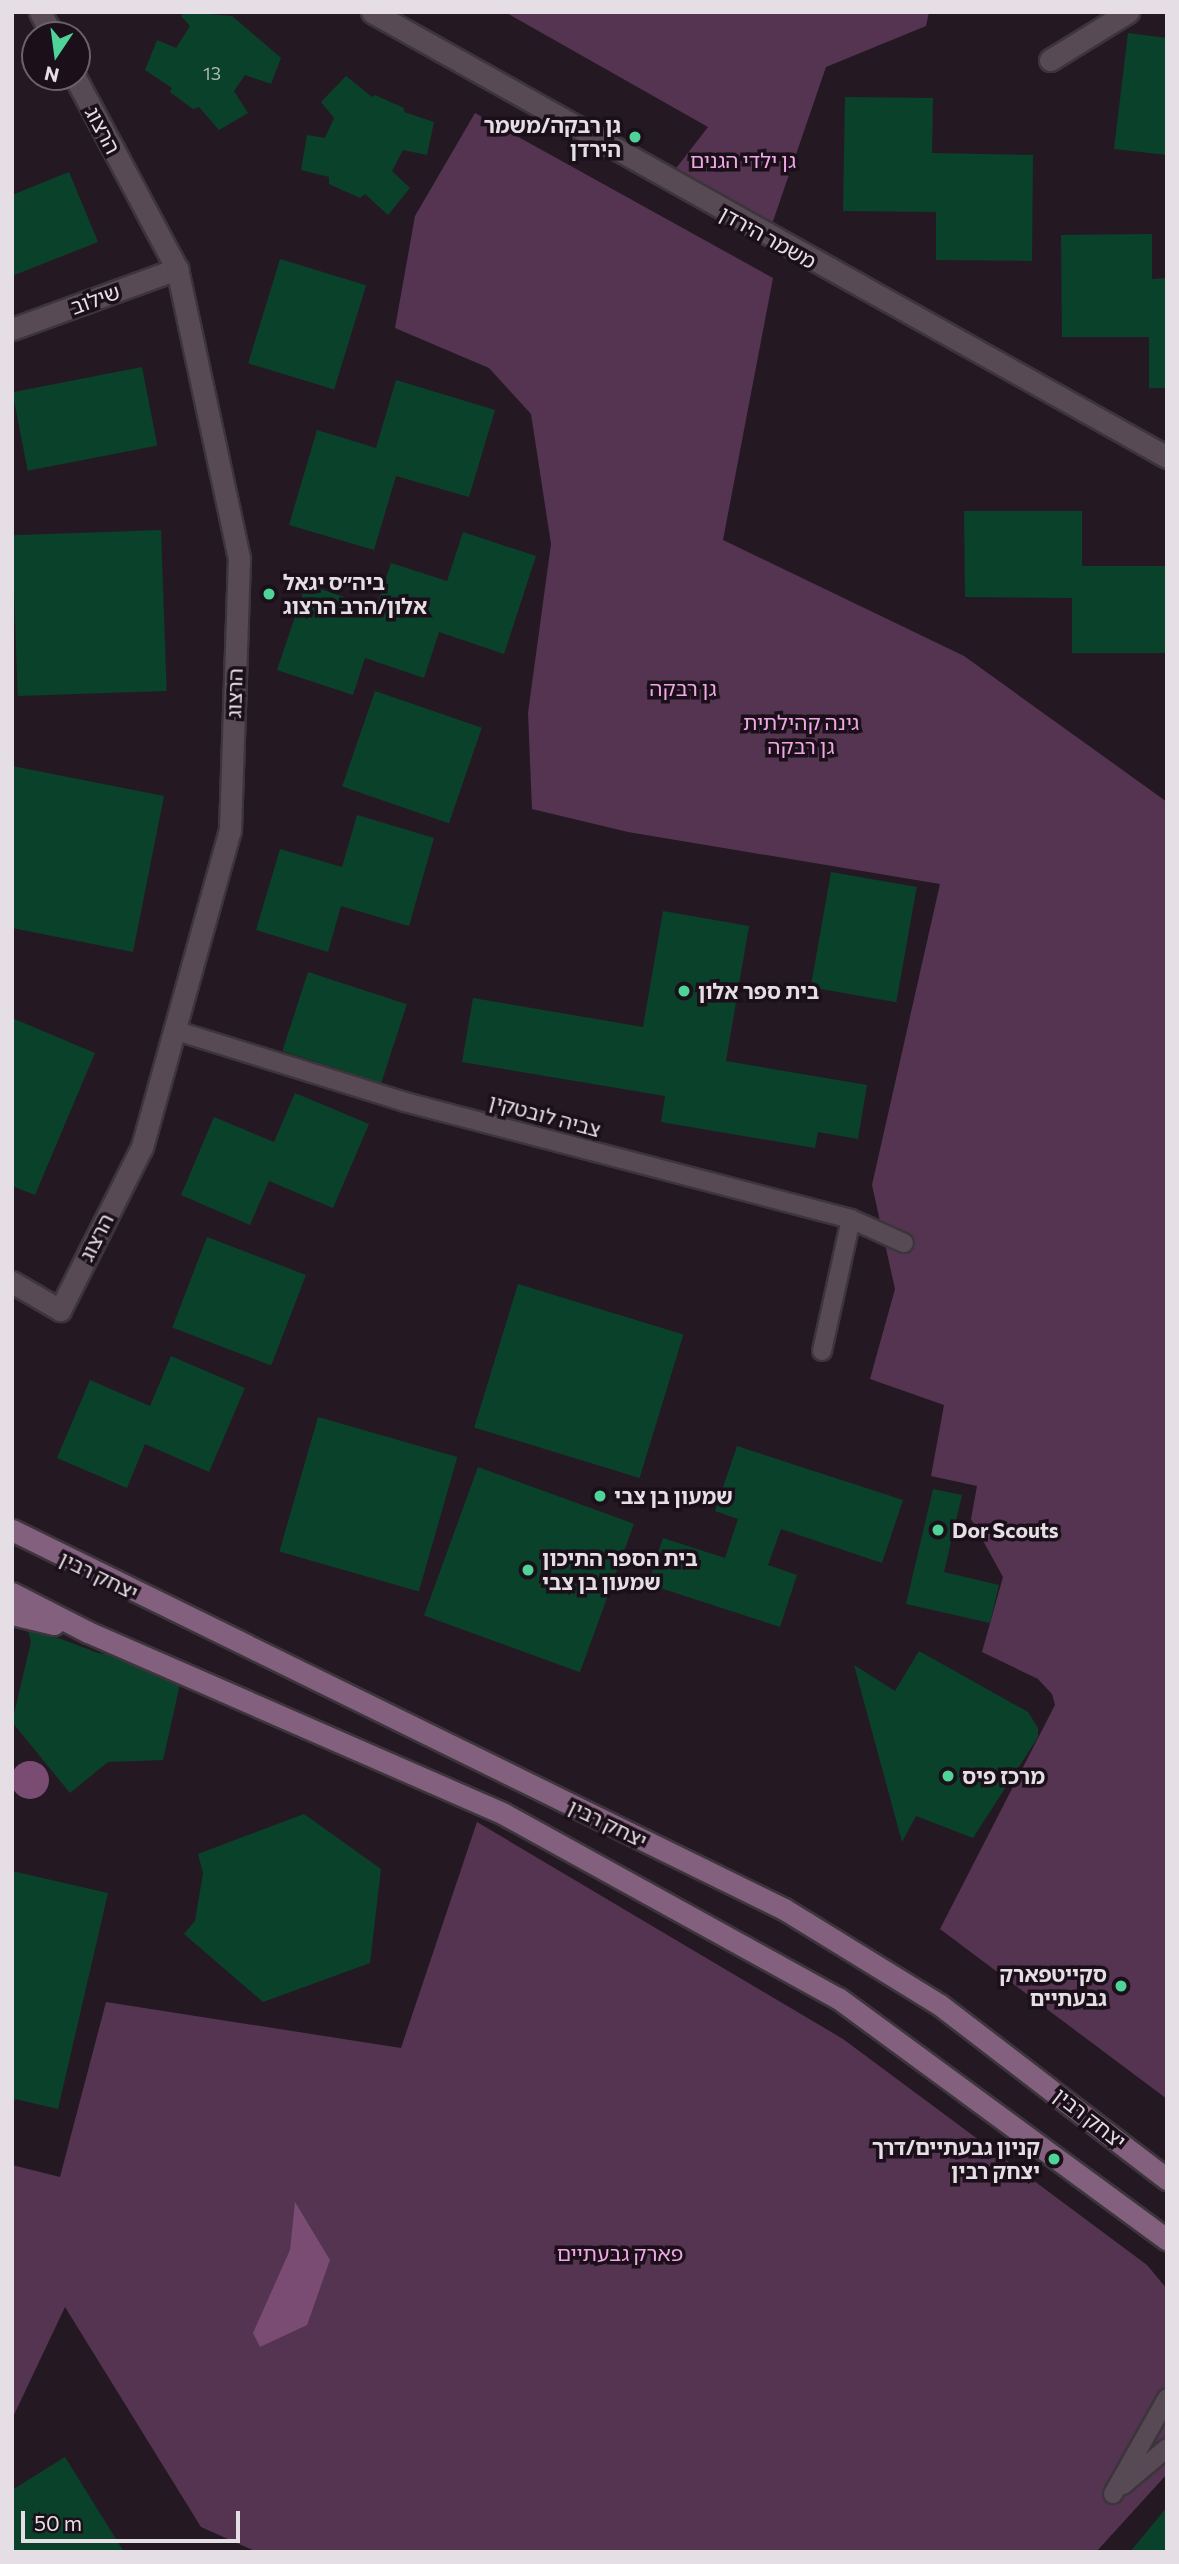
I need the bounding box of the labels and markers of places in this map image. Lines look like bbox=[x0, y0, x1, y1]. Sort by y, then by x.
place label: גן רבקה/משמר הירדן bbox=[483, 112, 621, 162]
marker: גן רבקה/משמר הירדן bbox=[627, 129, 643, 145]
place label: ביה״ס יגאל אלון/הרב הרצוג bbox=[283, 569, 427, 619]
marker: ביה״ס יגאל אלון/הרב הרצוג bbox=[261, 586, 277, 602]
place label: בית ספר אלון bbox=[698, 978, 819, 1004]
marker: בית ספר אלון bbox=[676, 983, 692, 999]
place label: שמעון בן צבי bbox=[614, 1483, 733, 1509]
marker: שמעון בן צבי bbox=[592, 1488, 608, 1504]
place label: Dor Scouts bbox=[952, 1517, 1059, 1543]
marker: Dor Scouts bbox=[930, 1522, 946, 1538]
place label: בית הספר התיכון שמעון בן צבי bbox=[542, 1545, 698, 1595]
marker: בית הספר התיכון שמעון בן צבי bbox=[520, 1562, 536, 1578]
place label: מרכז פיס bbox=[962, 1763, 1045, 1789]
marker: מרכז פיס bbox=[940, 1768, 956, 1784]
place label: סקייטפארק גבעתיים bbox=[999, 1961, 1107, 2011]
marker: סקייטפארק גבעתיים bbox=[1113, 1978, 1129, 1994]
place label: קניון גבעתיים/דרך יצחק רבין bbox=[872, 2134, 1040, 2184]
marker: קניון גבעתיים/דרך יצחק רבין bbox=[1046, 2151, 1062, 2167]

